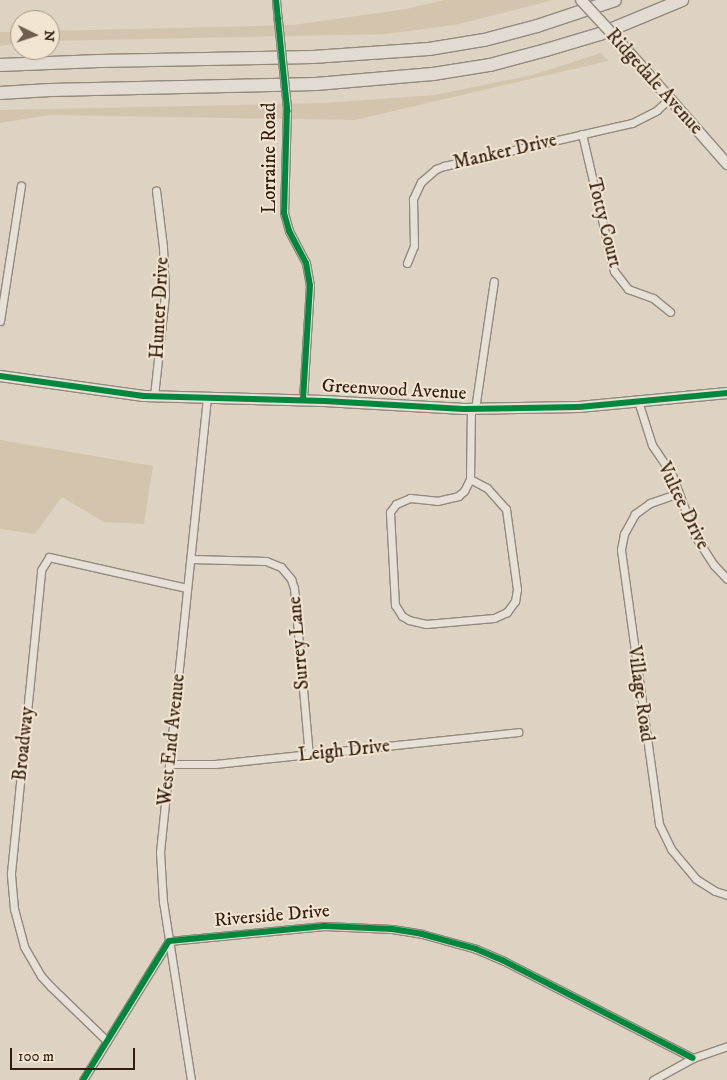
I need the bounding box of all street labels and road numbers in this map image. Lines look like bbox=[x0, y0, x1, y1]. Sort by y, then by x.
street label: Ridgedale Avenue bbox=[601, 25, 707, 139]
street label: Lorraine Road bbox=[259, 102, 281, 214]
street label: Manker Drive bbox=[451, 129, 559, 175]
street label: Totty Court bbox=[582, 176, 626, 270]
street label: Hunter Drive bbox=[146, 256, 174, 360]
street label: Greenwood Avenue bbox=[321, 375, 467, 405]
street label: Vultee Drive bbox=[652, 459, 714, 553]
street label: Surrey Lane bbox=[284, 595, 314, 691]
street label: Village Road bbox=[622, 644, 658, 744]
street label: West End Avenue bbox=[154, 673, 190, 807]
street label: Broadway bbox=[9, 706, 39, 782]
street label: Leigh Drive bbox=[297, 735, 391, 767]
street label: Riverside Drive bbox=[213, 900, 331, 932]

